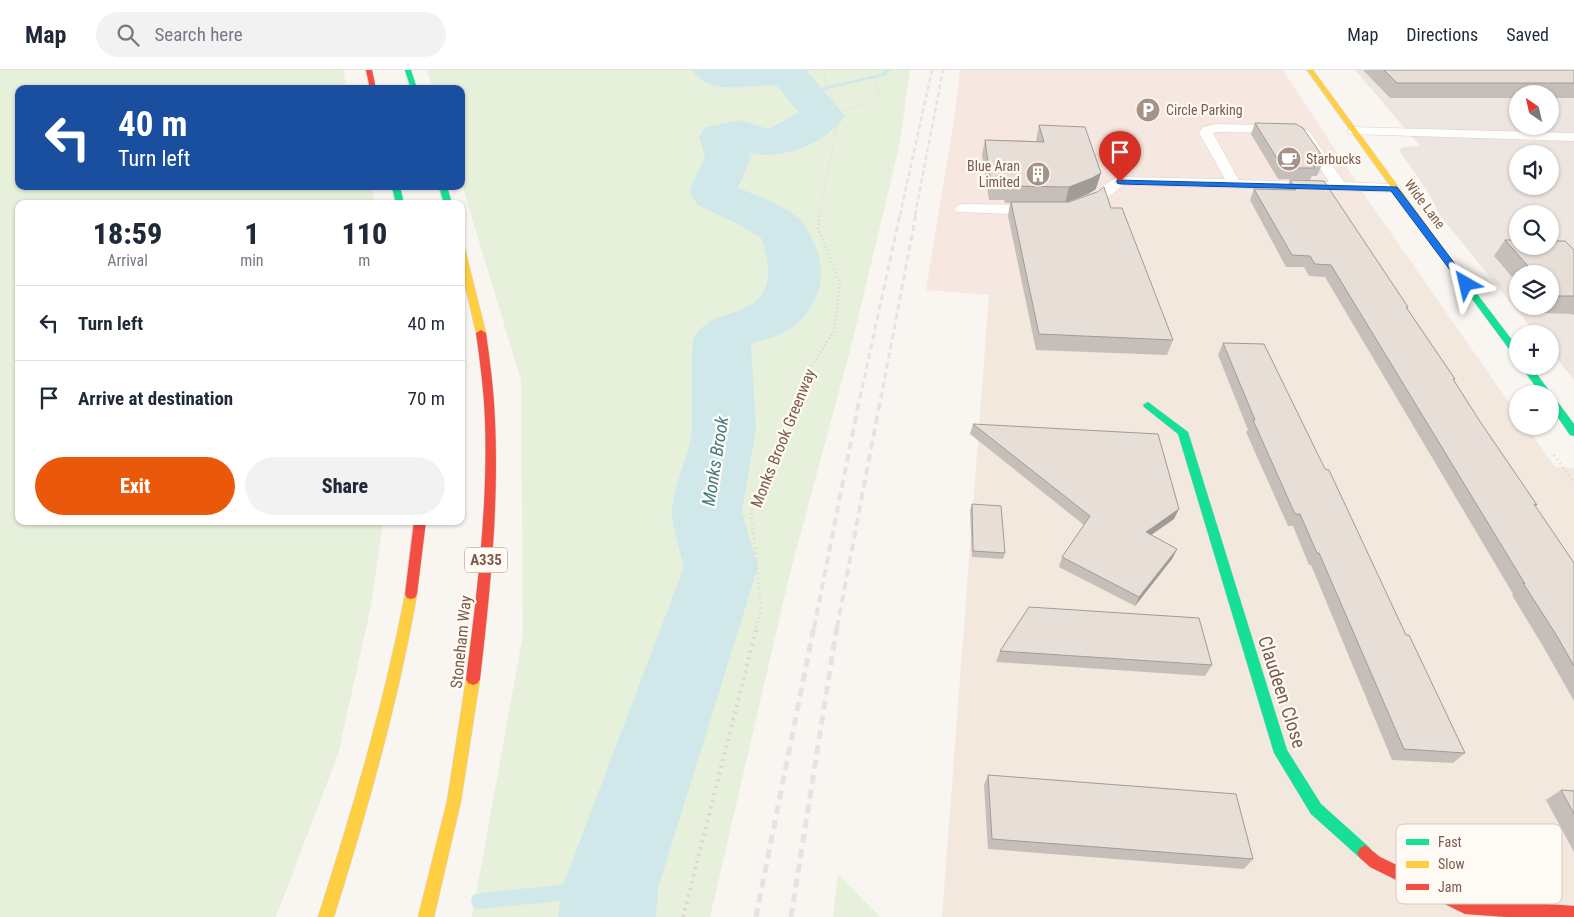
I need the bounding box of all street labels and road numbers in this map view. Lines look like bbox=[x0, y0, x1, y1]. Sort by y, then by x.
street label: Wide Lane bbox=[1401, 176, 1449, 232]
street label: Monks Brook Greenway bbox=[746, 366, 820, 510]
road number: A335 bbox=[465, 548, 507, 572]
street label: Stoneham Way bbox=[447, 594, 475, 689]
street label: Claudeen Close bbox=[1253, 633, 1311, 751]

